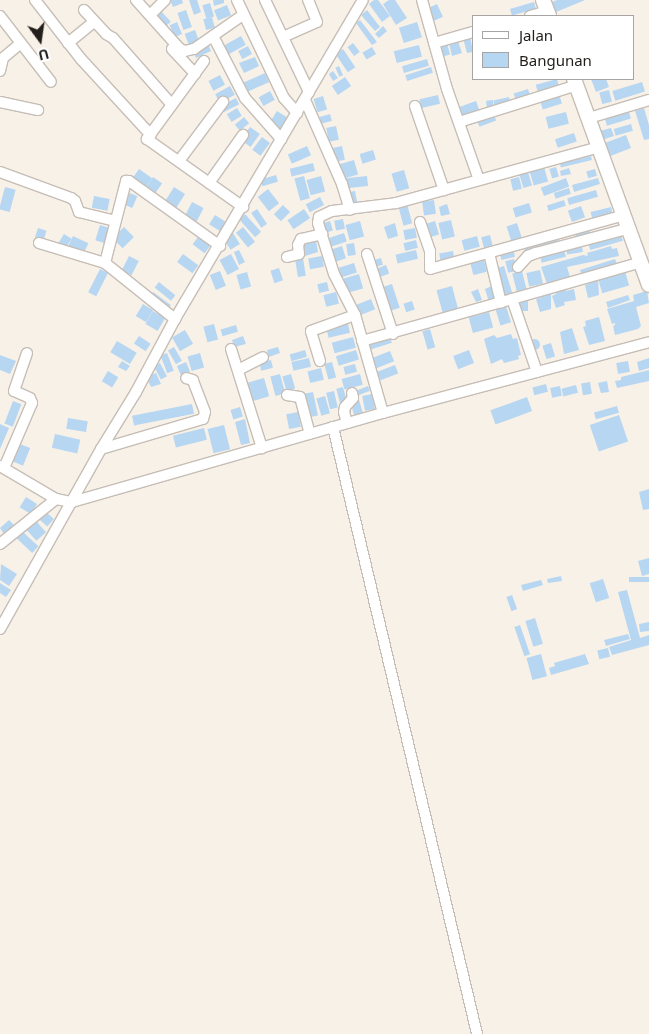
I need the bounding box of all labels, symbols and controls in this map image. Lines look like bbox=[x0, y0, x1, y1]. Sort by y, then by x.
north arrow bbox=[15, 15, 65, 65]
legend bbox=[472, 15, 634, 80]
text: Jalan bbox=[519, 25, 553, 45]
text: U bbox=[36, 45, 51, 66]
text: Bangunan bbox=[519, 50, 592, 70]

